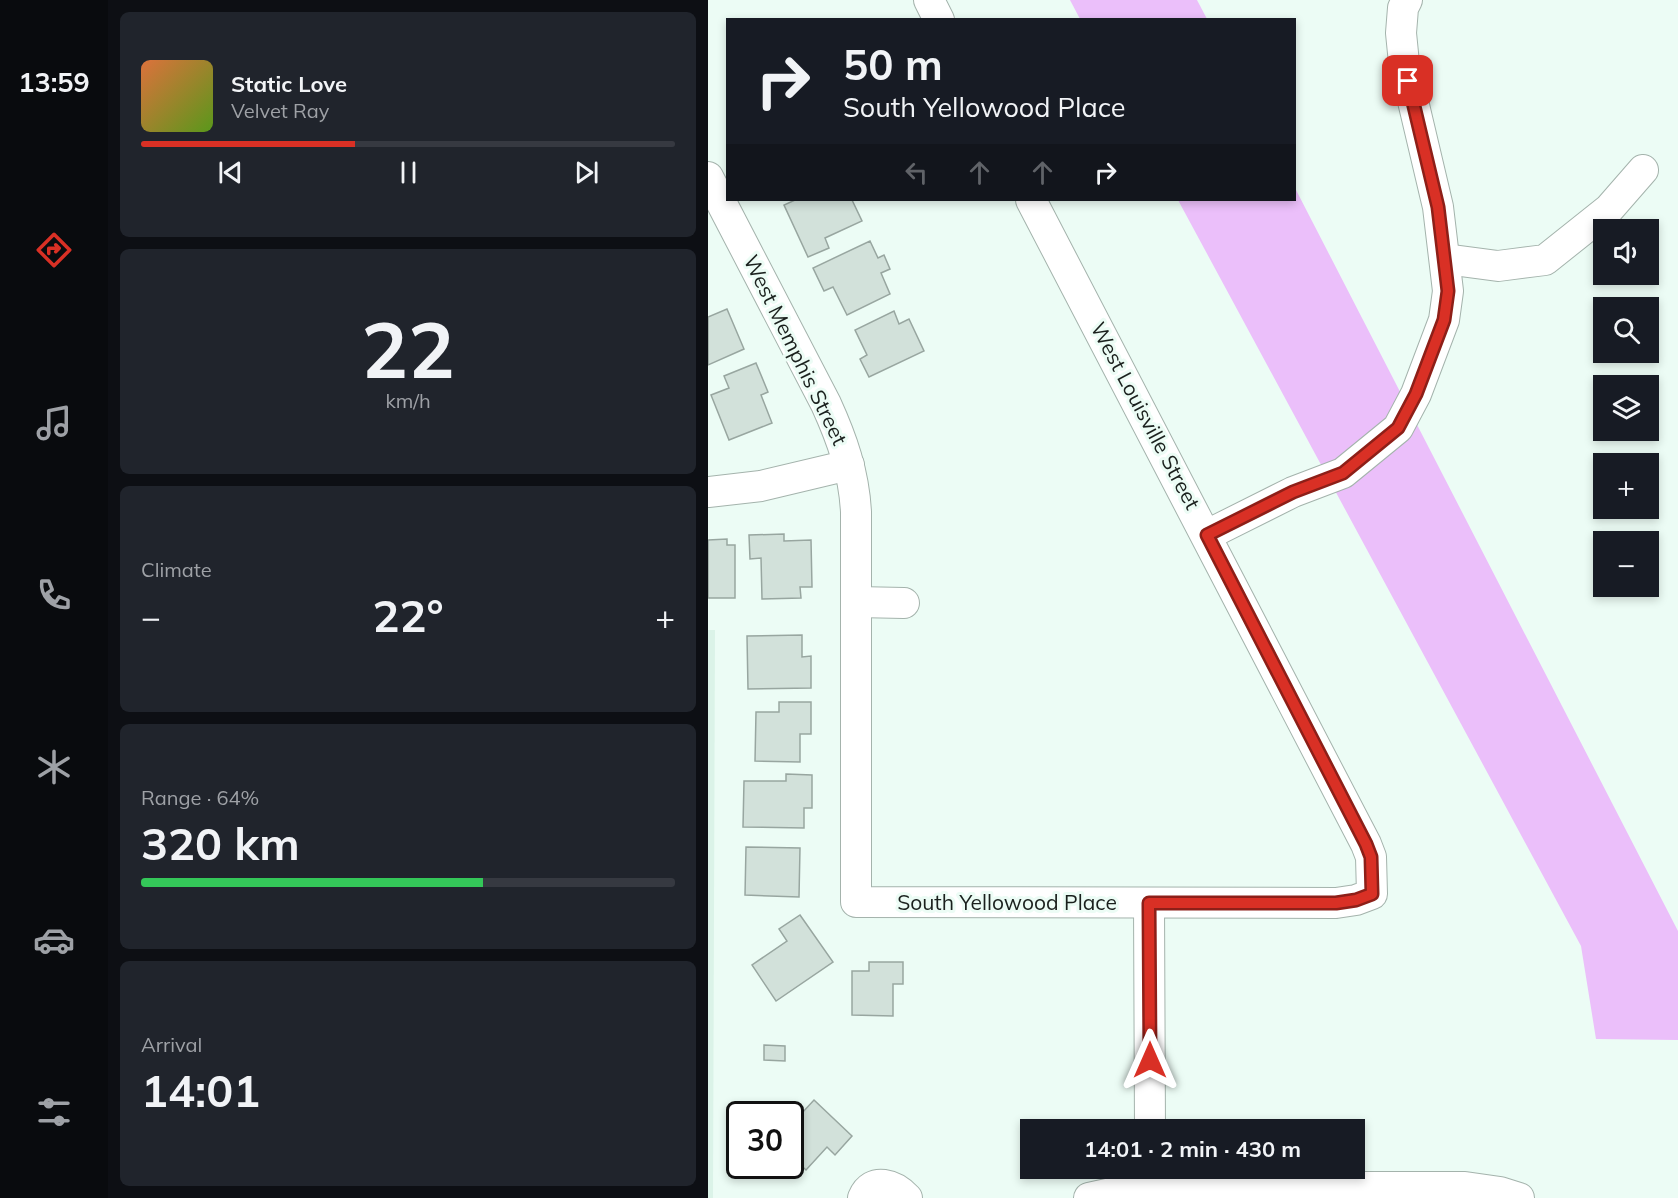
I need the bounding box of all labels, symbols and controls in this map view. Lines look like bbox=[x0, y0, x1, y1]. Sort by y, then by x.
text: 50 m bbox=[843, 38, 943, 91]
icon: right bbox=[744, 42, 822, 120]
pin bbox=[1382, 55, 1433, 106]
icon: arrive bbox=[1391, 64, 1424, 97]
text: 13:59 bbox=[18, 65, 90, 99]
text: Static Love bbox=[231, 70, 347, 98]
text: South Yellowood Place bbox=[843, 90, 1126, 124]
text: Velvet Ray bbox=[231, 98, 329, 123]
icon: previous bbox=[214, 156, 247, 189]
icon: pause bbox=[392, 156, 425, 189]
icon: next bbox=[570, 156, 603, 189]
icon: left bbox=[900, 156, 933, 189]
icon: ahead bbox=[963, 156, 996, 189]
icon: ahead bbox=[1026, 156, 1059, 189]
icon: right bbox=[1089, 156, 1122, 189]
map controls bbox=[1593, 219, 1659, 597]
button: sound bbox=[1593, 219, 1659, 285]
icon: directions bbox=[33, 229, 75, 271]
street label: West Memphis Street bbox=[739, 250, 853, 449]
button: search bbox=[1593, 297, 1659, 363]
text: 22 bbox=[361, 300, 455, 398]
street label: West Louisville Street bbox=[1085, 317, 1206, 514]
button: layers bbox=[1593, 375, 1659, 441]
text: km/h bbox=[385, 388, 431, 413]
icon: music bbox=[33, 402, 75, 444]
button: + bbox=[1593, 453, 1659, 519]
button: − bbox=[1593, 531, 1659, 597]
text: Climate bbox=[141, 557, 212, 582]
icon: phone bbox=[33, 574, 75, 616]
text: 22° bbox=[372, 587, 444, 643]
text: − bbox=[141, 596, 161, 637]
text: + bbox=[655, 596, 675, 637]
icon: climate bbox=[33, 746, 75, 788]
text: Range · 64% bbox=[141, 785, 259, 810]
text: 320 km bbox=[141, 815, 300, 871]
street label: South Yellowood Place bbox=[897, 889, 1117, 915]
icon: car bbox=[33, 919, 75, 961]
position arrow bbox=[1118, 1028, 1182, 1092]
text: Arrival bbox=[141, 1032, 202, 1057]
text: 14:01 bbox=[141, 1062, 260, 1118]
icon: filters bbox=[33, 1091, 75, 1133]
speed limit sign: 30 bbox=[726, 1101, 804, 1179]
text: 14:01 · 2 min · 430 m bbox=[1084, 1135, 1301, 1163]

